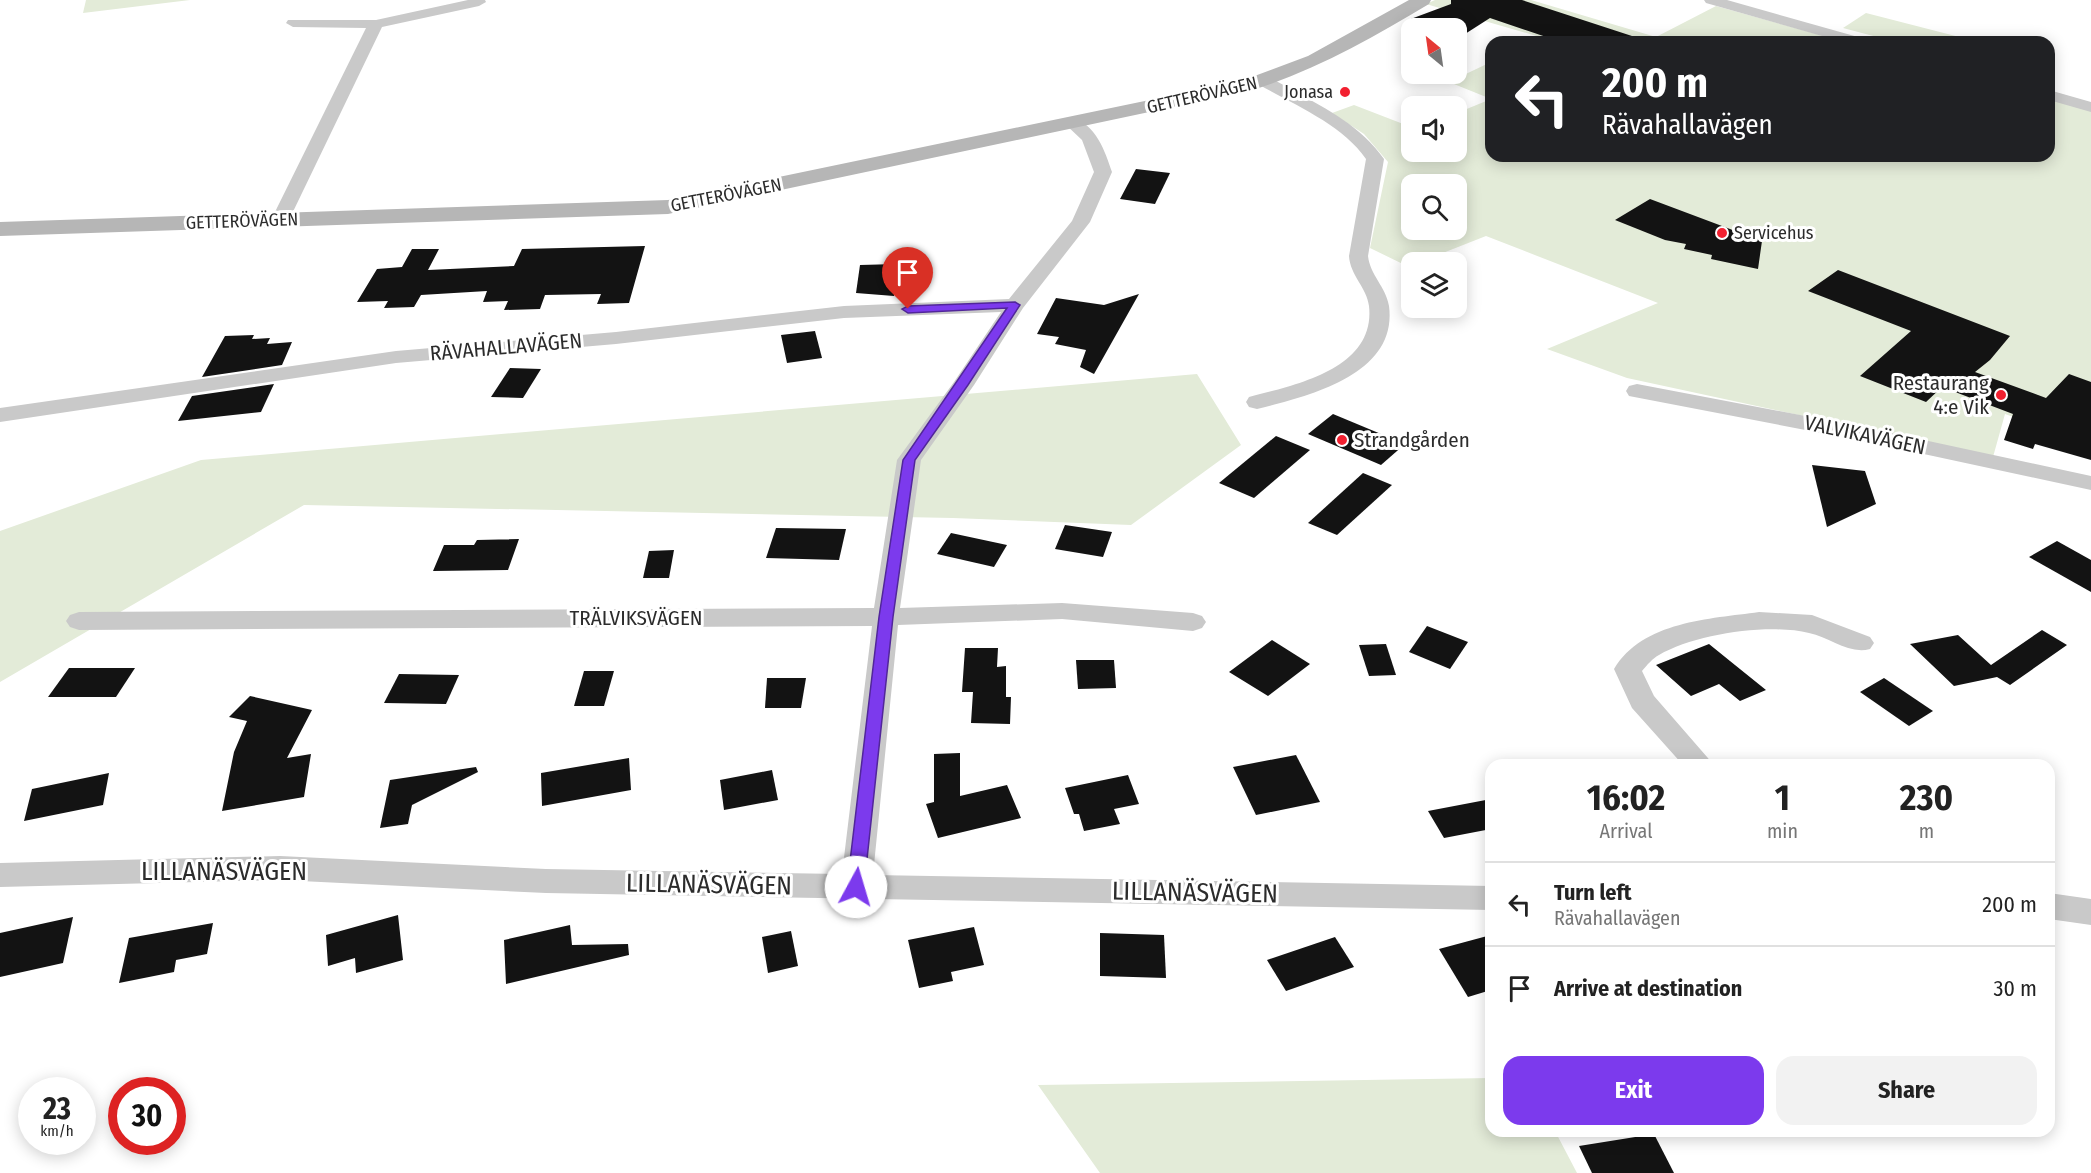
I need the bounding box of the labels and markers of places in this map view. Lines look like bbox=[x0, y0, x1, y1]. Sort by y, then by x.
place label: Jonasa bbox=[1284, 81, 1333, 103]
marker: Jonasa bbox=[1338, 85, 1352, 99]
place label: Servicehus bbox=[1734, 222, 1814, 244]
marker: Servicehus bbox=[1715, 226, 1729, 240]
pin bbox=[882, 247, 933, 309]
place label: Restaurang 4:e Vik bbox=[1893, 370, 1989, 420]
marker: Restaurang 4:e Vik bbox=[1994, 388, 2008, 402]
place label: Strandgården bbox=[1354, 427, 1470, 453]
marker: Strandgården bbox=[1335, 433, 1349, 447]

